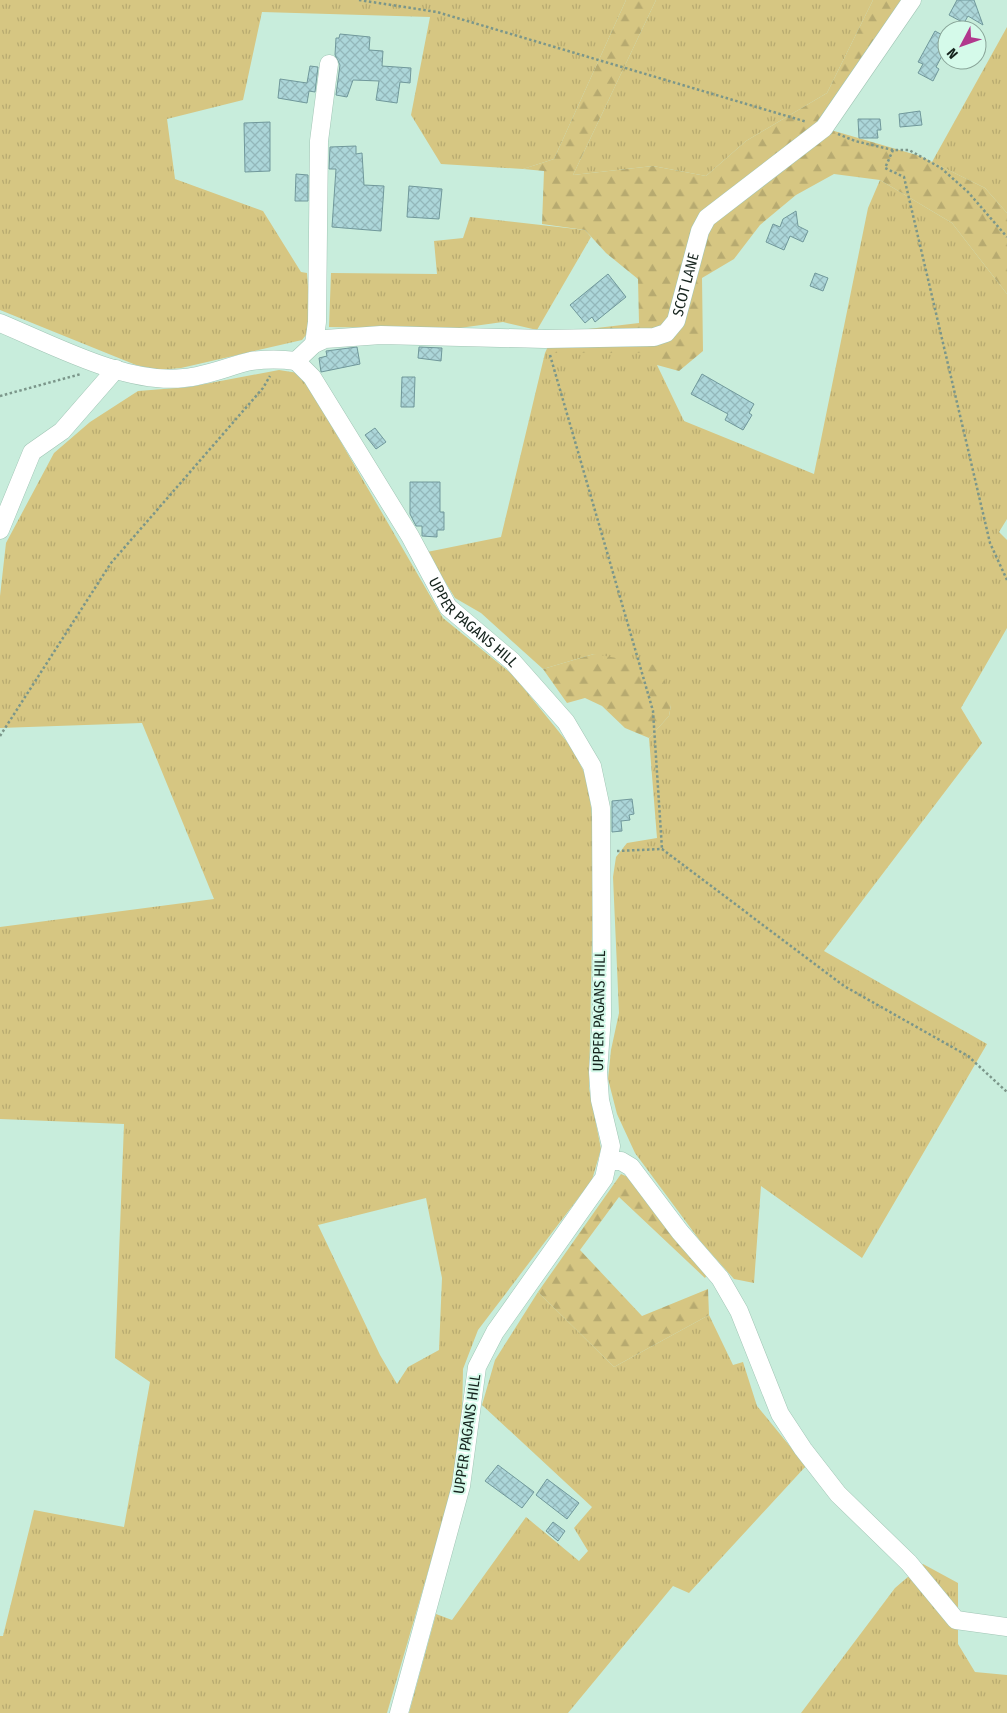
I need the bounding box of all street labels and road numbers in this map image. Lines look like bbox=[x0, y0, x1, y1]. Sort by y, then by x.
street label: SCOT LANE bbox=[669, 251, 703, 318]
street label: UPPER PAGANS HILL bbox=[425, 574, 522, 671]
street label: UPPER PAGANS HILL bbox=[589, 950, 609, 1072]
street label: UPPER PAGANS HILL bbox=[450, 1373, 484, 1495]

